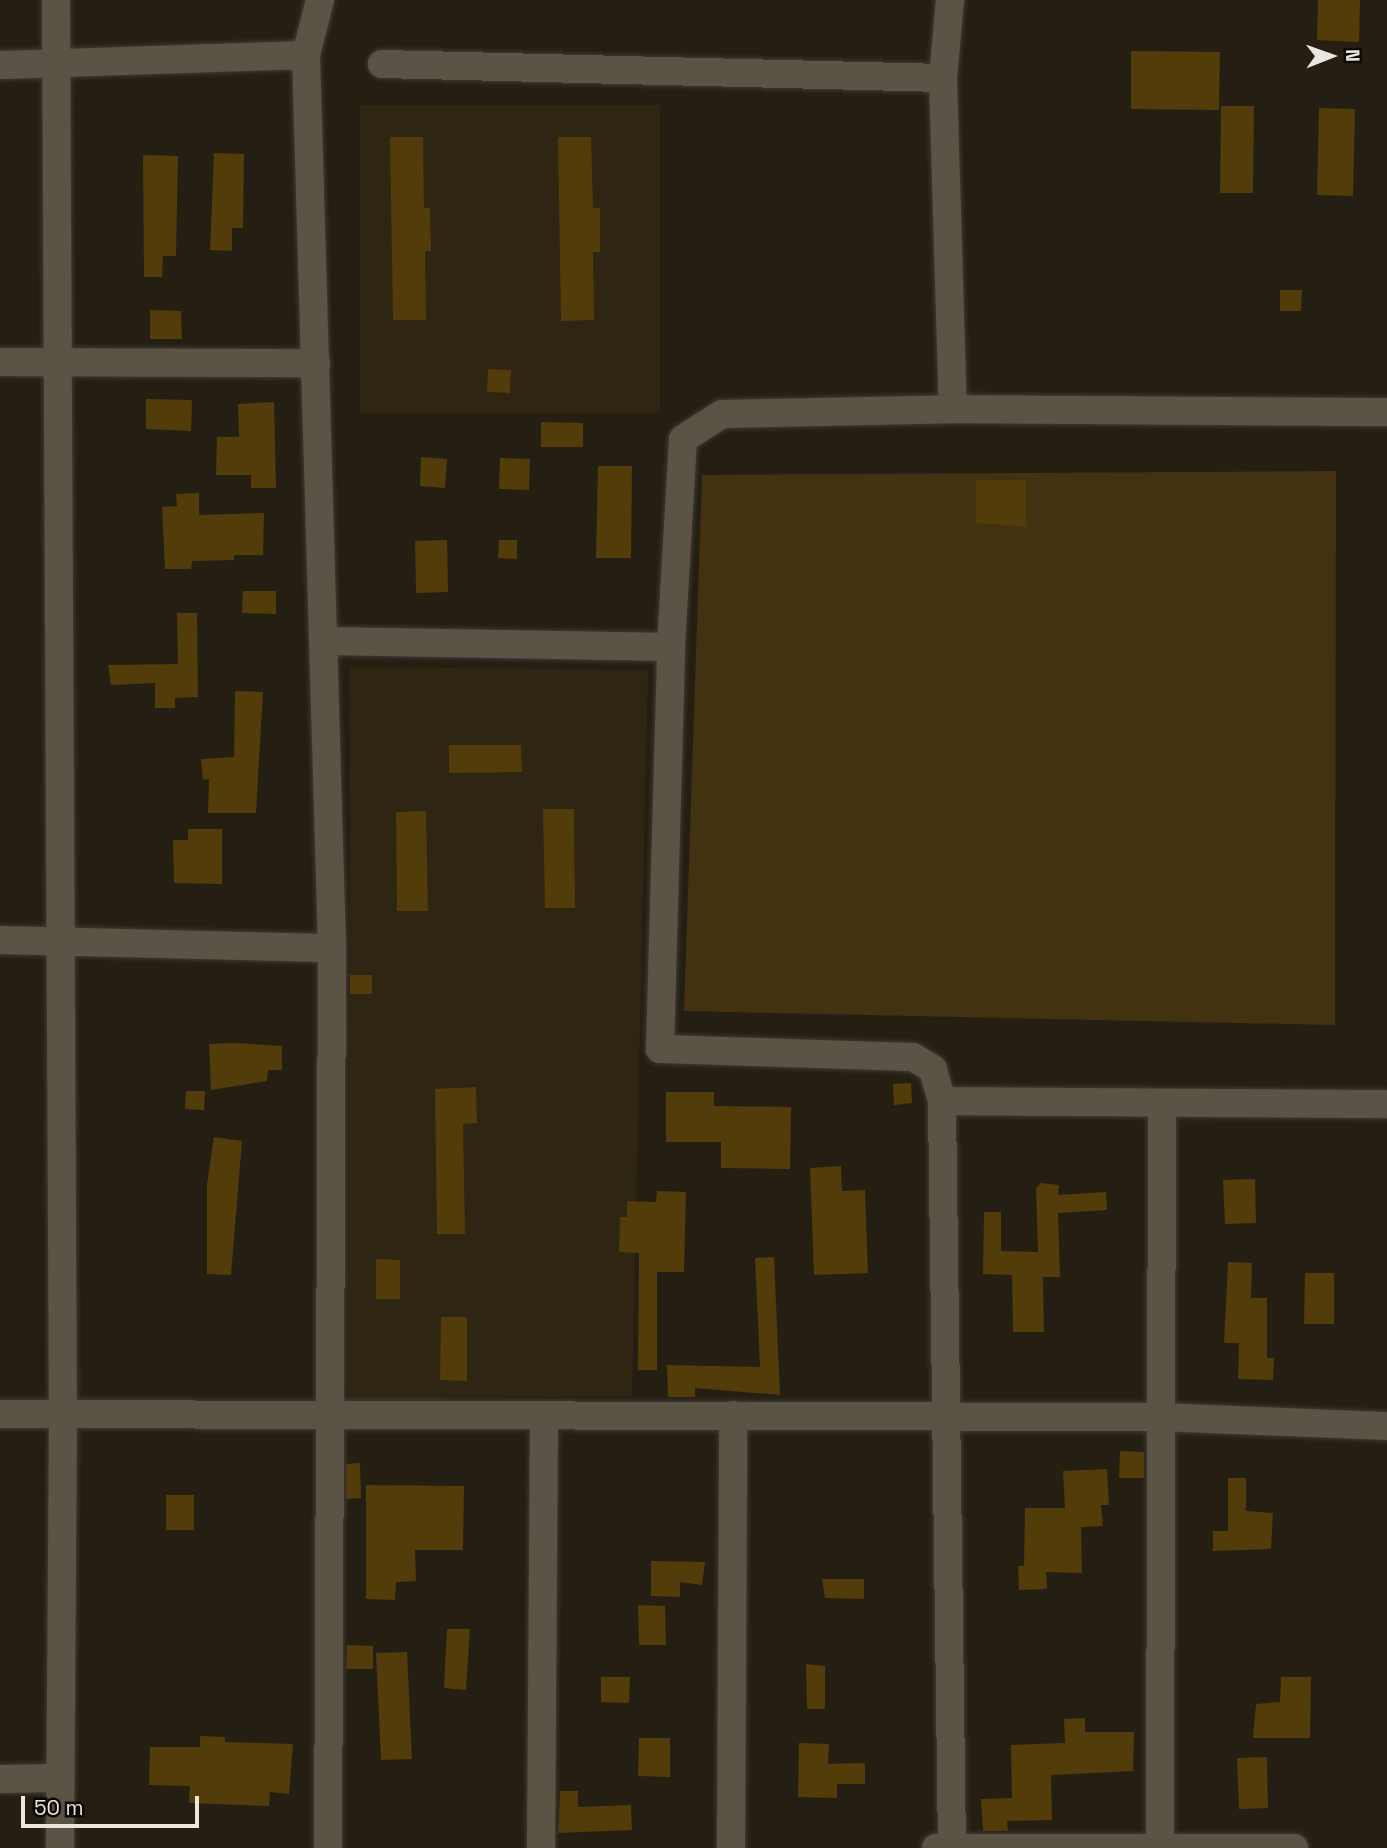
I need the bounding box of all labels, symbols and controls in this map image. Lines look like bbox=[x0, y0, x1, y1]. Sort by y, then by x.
north arrow bbox=[1296, 21, 1366, 91]
text: N bbox=[1340, 49, 1365, 62]
scale bar bbox=[24, 1782, 203, 1826]
text: 50 m bbox=[34, 1794, 84, 1821]

